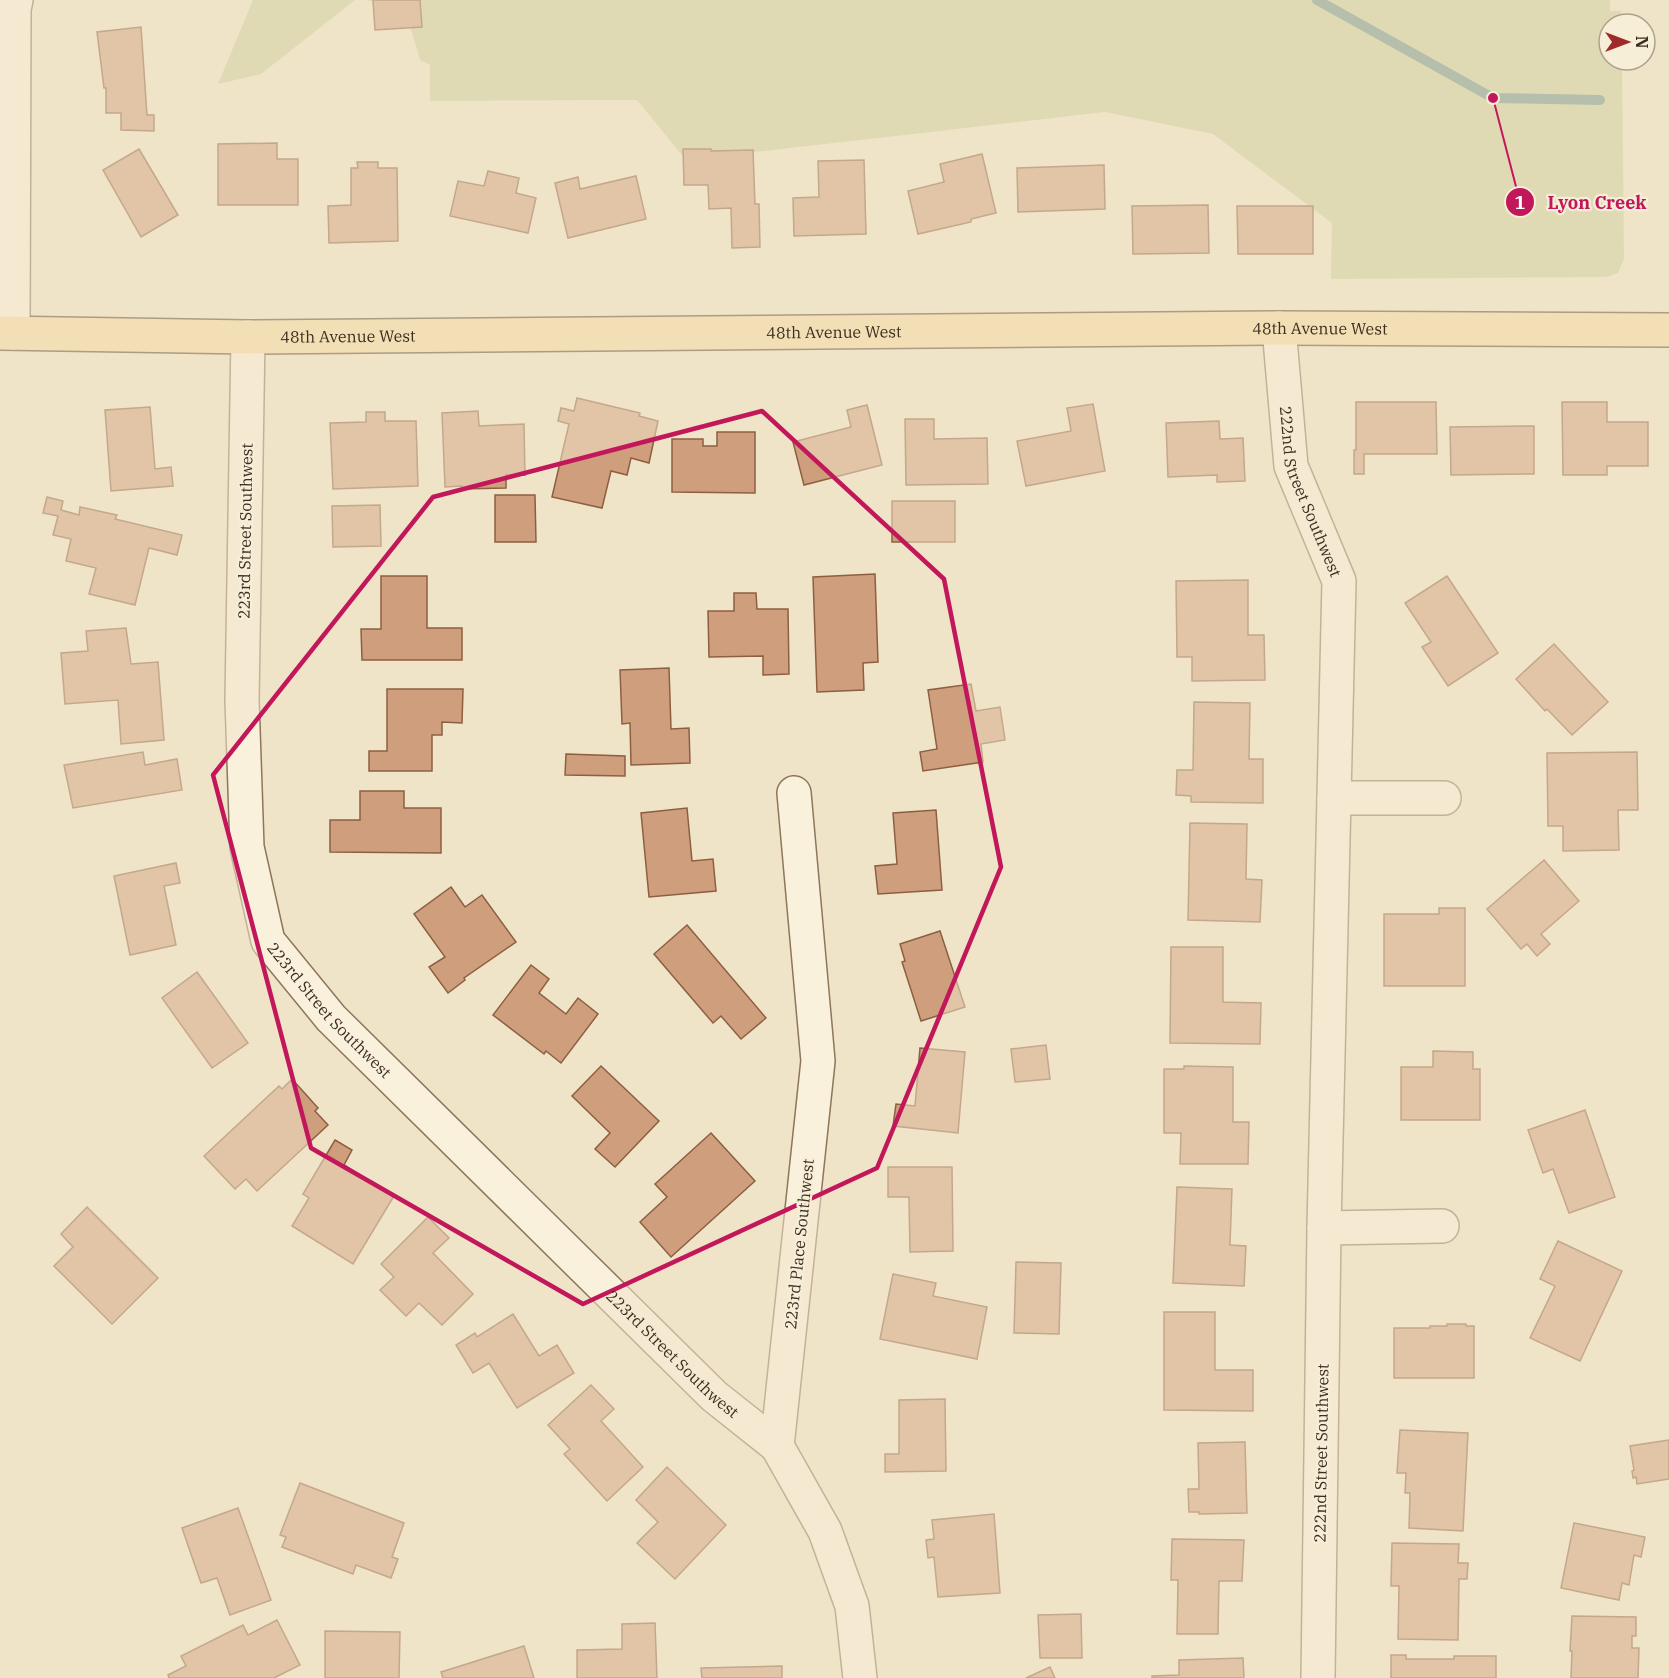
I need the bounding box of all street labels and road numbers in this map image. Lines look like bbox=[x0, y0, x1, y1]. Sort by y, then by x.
street label: 48th Avenue West bbox=[1252, 318, 1388, 339]
street label: 48th Avenue West bbox=[766, 321, 902, 342]
street label: 48th Avenue West bbox=[280, 326, 416, 347]
street label: 222nd Street Southwest bbox=[1276, 405, 1346, 580]
street label: 223rd Street Southwest bbox=[233, 442, 257, 619]
street label: 223rd Street Southwest bbox=[263, 938, 396, 1082]
street label: 223rd Place Southwest bbox=[780, 1157, 818, 1330]
street label: 223rd Street Southwest bbox=[602, 1286, 743, 1422]
street label: 222nd Street Southwest bbox=[1309, 1363, 1333, 1543]

